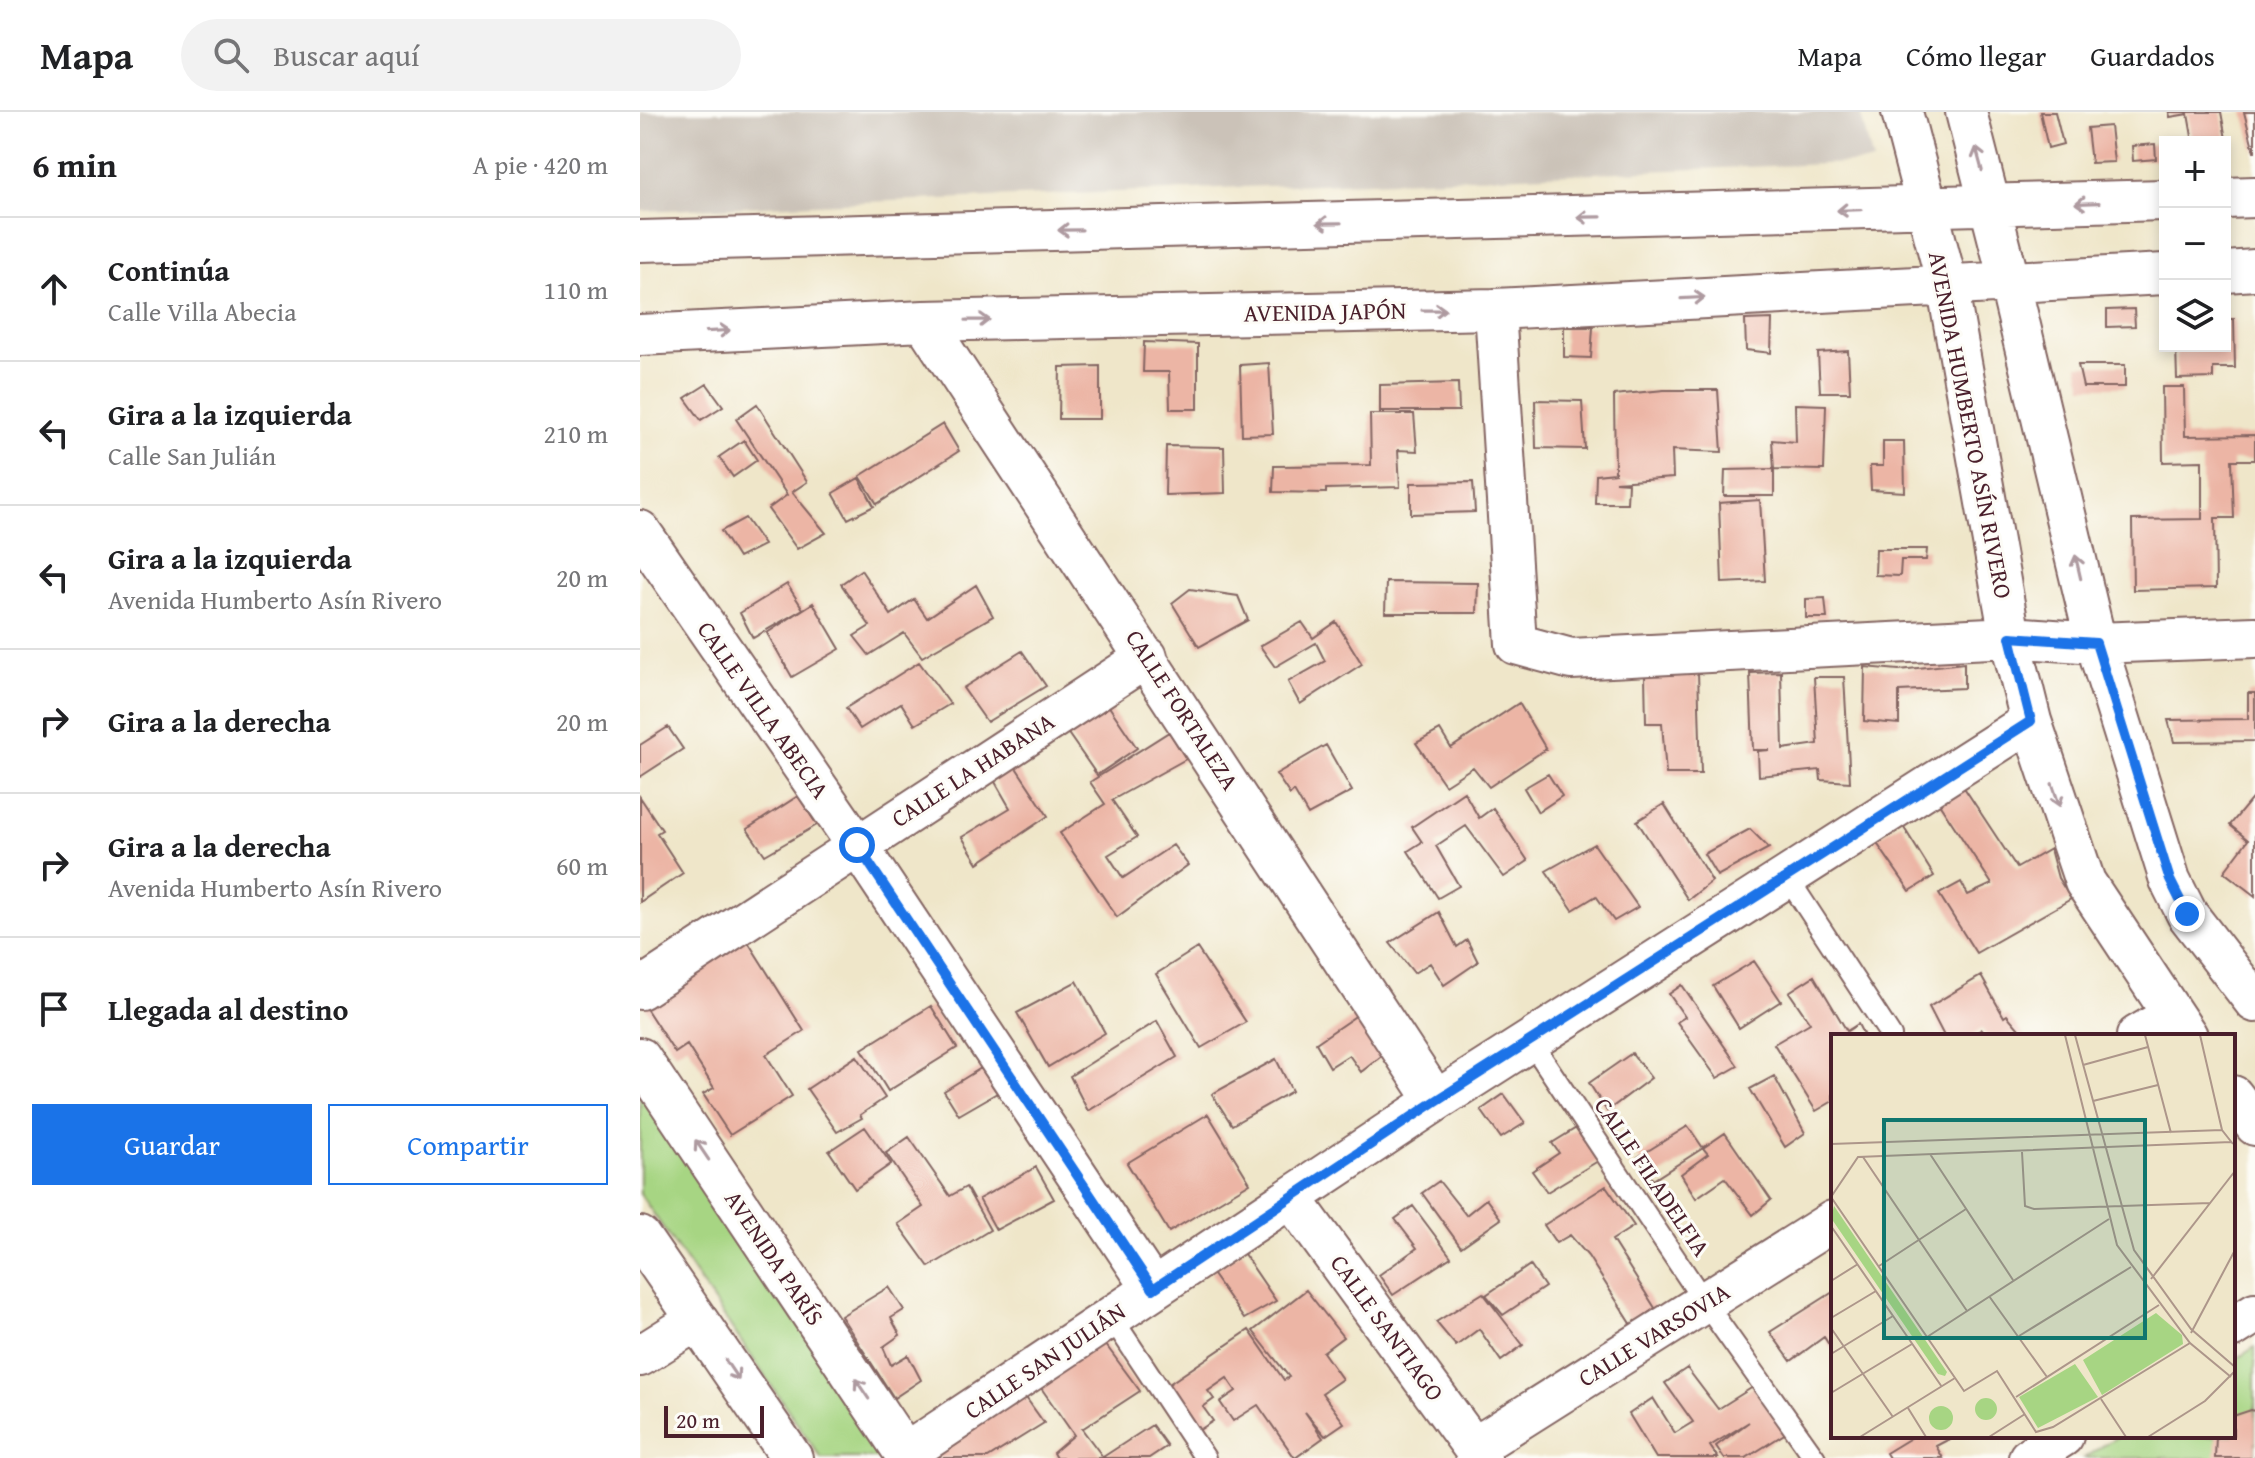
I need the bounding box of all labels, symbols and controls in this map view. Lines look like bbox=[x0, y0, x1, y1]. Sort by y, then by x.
search box bbox=[181, 19, 741, 91]
text: Mapa bbox=[40, 27, 133, 83]
icon: search bbox=[209, 33, 253, 77]
text: Buscar aquí bbox=[273, 33, 420, 77]
text: Mapa bbox=[1797, 35, 1862, 76]
text: Cómo llegar bbox=[1906, 35, 2046, 76]
text: Guardados bbox=[2090, 35, 2215, 76]
map controls bbox=[2159, 136, 2231, 352]
button: + bbox=[2159, 136, 2231, 208]
text: 6 min bbox=[32, 140, 117, 189]
text: A pie · 420 m bbox=[473, 145, 608, 184]
one-way arrow bbox=[1970, 147, 1985, 173]
one-way arrow bbox=[2074, 196, 2101, 211]
one-way arrow bbox=[1836, 202, 1863, 217]
button: − bbox=[2159, 208, 2231, 280]
one-way arrow bbox=[1576, 209, 1603, 224]
one-way arrow bbox=[1316, 216, 1343, 231]
one-way arrow bbox=[1057, 223, 1084, 238]
text: Continúa bbox=[108, 248, 230, 292]
street label: AVENIDA HUMBERTO ASÍN RIVERO bbox=[1920, 248, 2021, 602]
icon: ahead bbox=[32, 267, 76, 311]
text: 110 m bbox=[543, 270, 608, 309]
button: layers bbox=[2159, 280, 2231, 352]
one-way arrow bbox=[1679, 290, 1706, 305]
text: Calle Villa Abecia bbox=[108, 292, 296, 331]
street label: AVENIDA JAPÓN bbox=[1243, 293, 1407, 330]
one-way arrow bbox=[1420, 302, 1447, 318]
one-way arrow bbox=[964, 312, 991, 327]
one-way arrow bbox=[704, 323, 731, 338]
text: Gira a la izquierda bbox=[108, 392, 352, 436]
icon: left bbox=[32, 411, 76, 455]
text: 210 m bbox=[543, 414, 608, 453]
text: Calle San Julián bbox=[108, 436, 276, 475]
text: Gira a la izquierda bbox=[108, 536, 352, 580]
one-way arrow bbox=[2070, 554, 2085, 580]
icon: left bbox=[32, 555, 76, 599]
text: 20 m bbox=[556, 558, 608, 597]
text: Avenida Humberto Asín Rivero bbox=[108, 580, 442, 619]
street label: CALLE VILLA ABECIA bbox=[689, 614, 838, 806]
street label: CALLE FORTALEZA bbox=[1117, 623, 1248, 797]
icon: right bbox=[32, 699, 76, 743]
text: Gira a la derecha bbox=[108, 699, 331, 743]
text: 20 m bbox=[556, 702, 608, 741]
street label: CALLE LA HABANA bbox=[884, 703, 1062, 835]
one-way arrow bbox=[2050, 782, 2065, 807]
text: Gira a la derecha bbox=[108, 824, 331, 868]
route start bbox=[839, 827, 875, 863]
icon: right bbox=[32, 843, 76, 887]
text: 60 m bbox=[556, 846, 608, 885]
text: Avenida Humberto Asín Rivero bbox=[108, 868, 442, 907]
route end bbox=[2169, 896, 2205, 932]
icon: arrive bbox=[32, 987, 76, 1031]
text: Llegada al destino bbox=[108, 987, 349, 1031]
inset map bbox=[1831, 1034, 2235, 1438]
street label: CALLE FILADELFIA bbox=[1586, 1090, 1719, 1264]
button: Guardar bbox=[32, 1104, 312, 1185]
button: Compartir bbox=[328, 1104, 608, 1185]
one-way arrow bbox=[694, 1139, 710, 1161]
street label: AVENIDA PARÍS bbox=[716, 1183, 833, 1332]
street label: CALLE SANTIAGO bbox=[1322, 1247, 1453, 1408]
street label: CALLE VARSOVIA bbox=[1571, 1274, 1737, 1395]
street label: CALLE SAN JULIÁN bbox=[957, 1293, 1133, 1428]
one-way arrow bbox=[724, 1359, 740, 1381]
one-way arrow bbox=[854, 1379, 870, 1401]
scale bar bbox=[664, 1402, 764, 1438]
text: 20 m bbox=[676, 1404, 720, 1436]

